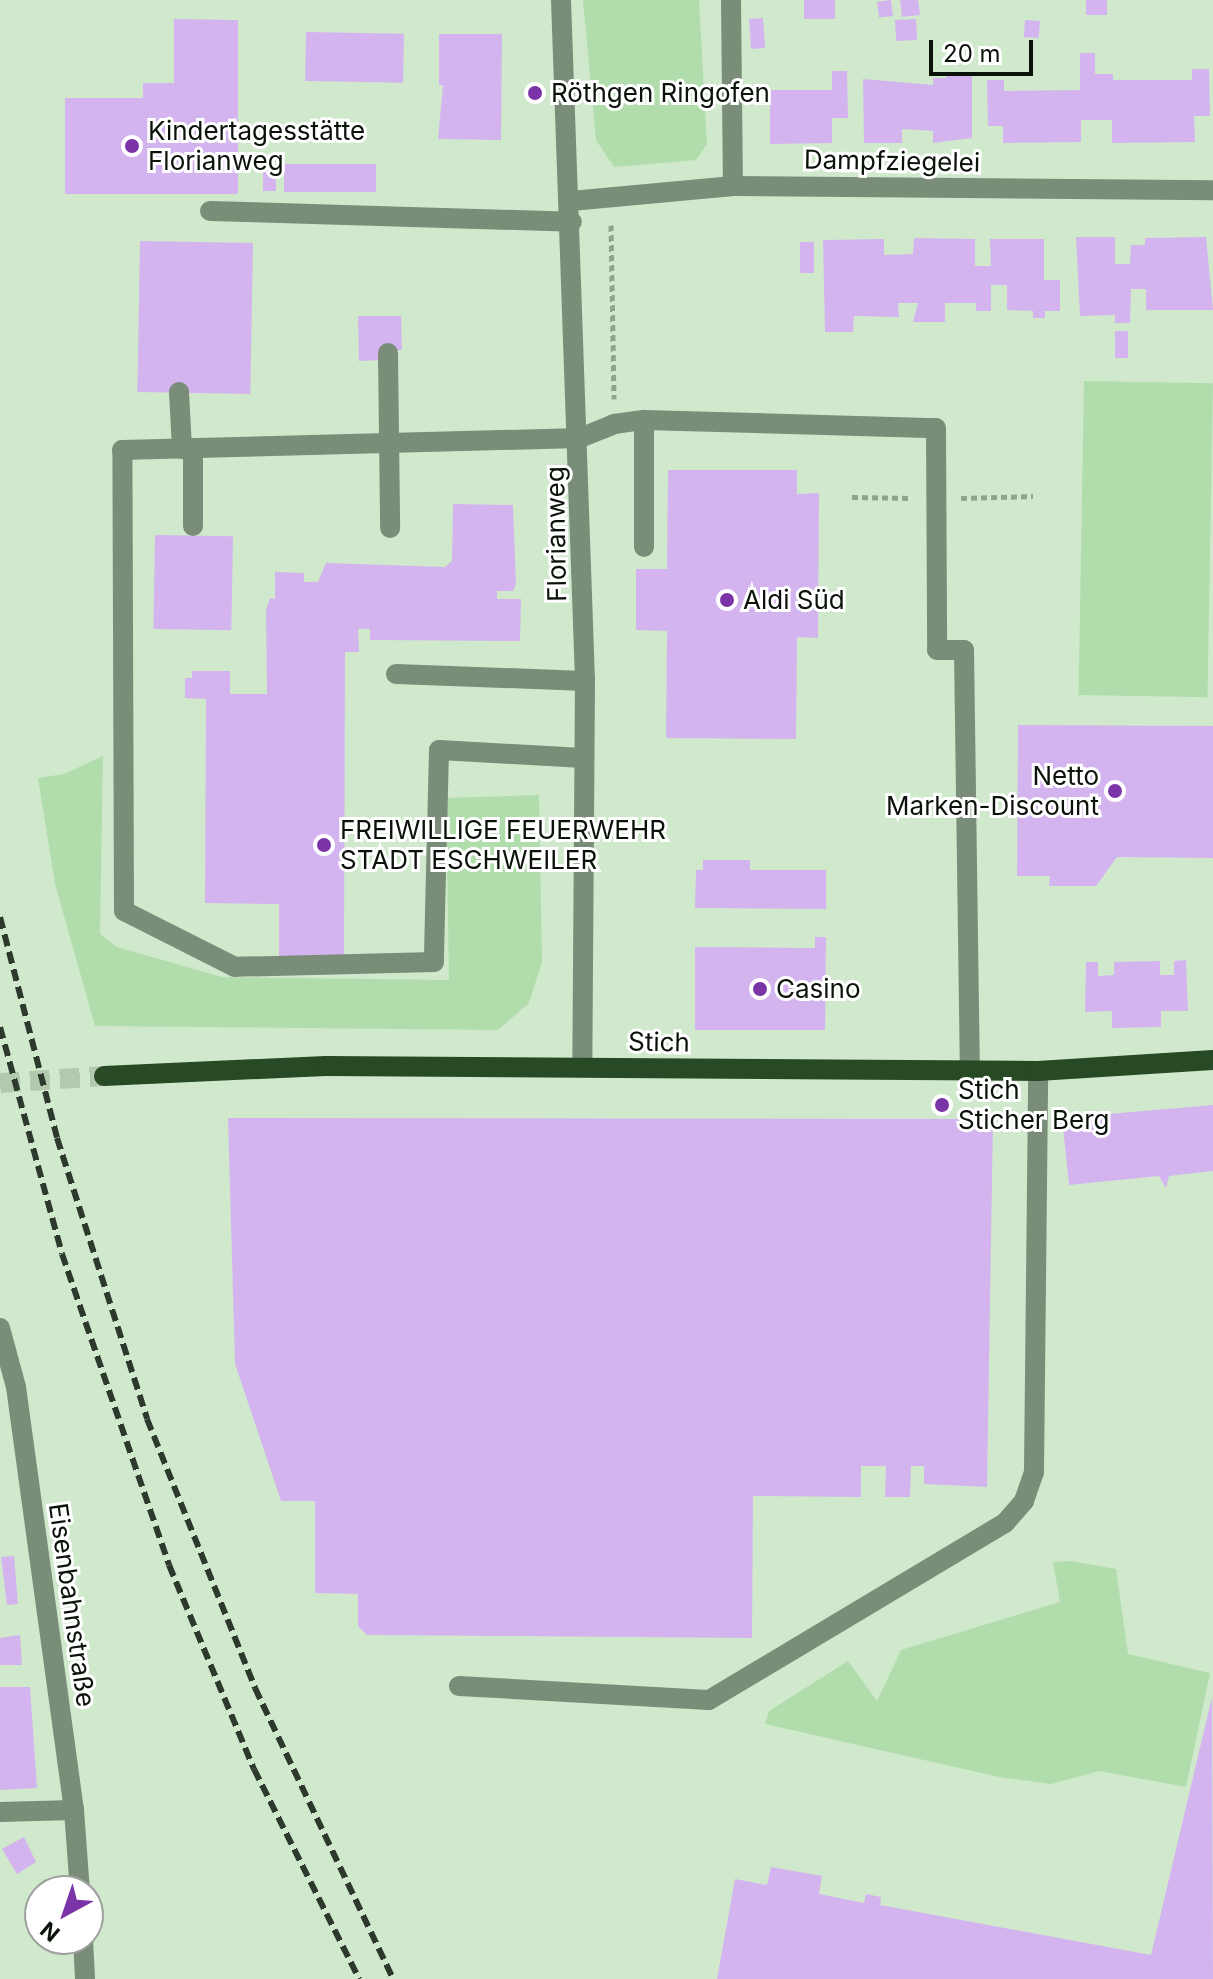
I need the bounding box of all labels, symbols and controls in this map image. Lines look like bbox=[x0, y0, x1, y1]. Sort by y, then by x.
scale bar bbox=[933, 24, 1037, 74]
text: 20 m bbox=[943, 39, 1001, 68]
place label: Röthgen Ringofen bbox=[551, 77, 770, 109]
marker: Röthgen Ringofen bbox=[526, 84, 544, 102]
place label: Kindertagesstätte Florianweg bbox=[148, 115, 365, 176]
marker: Kindertagesstätte Florianweg bbox=[123, 137, 141, 155]
street label: Dampfziegelei bbox=[804, 144, 980, 178]
street label: Florianweg bbox=[539, 466, 573, 602]
place label: Aldi Süd bbox=[743, 584, 845, 616]
marker: Aldi Süd bbox=[718, 591, 736, 609]
place label: Netto Marken-Discount bbox=[886, 760, 1099, 822]
marker: Netto Marken-Discount bbox=[1106, 782, 1124, 800]
place label: FREIWILLIGE FEUERWEHR STADT ESCHWEILER bbox=[340, 814, 666, 876]
marker: FREIWILLIGE FEUERWEHR STADT ESCHWEILER bbox=[315, 836, 333, 854]
place label: Casino bbox=[776, 973, 861, 1005]
marker: Casino bbox=[751, 980, 769, 998]
street label: Stich bbox=[628, 1026, 690, 1058]
place label: Stich Sticher Berg bbox=[958, 1074, 1109, 1136]
marker: Stich Sticher Berg bbox=[933, 1096, 951, 1114]
street label: Eisenbahnstraße bbox=[42, 1501, 102, 1709]
north arrow bbox=[24, 1875, 104, 1955]
text: N bbox=[35, 1917, 65, 1947]

